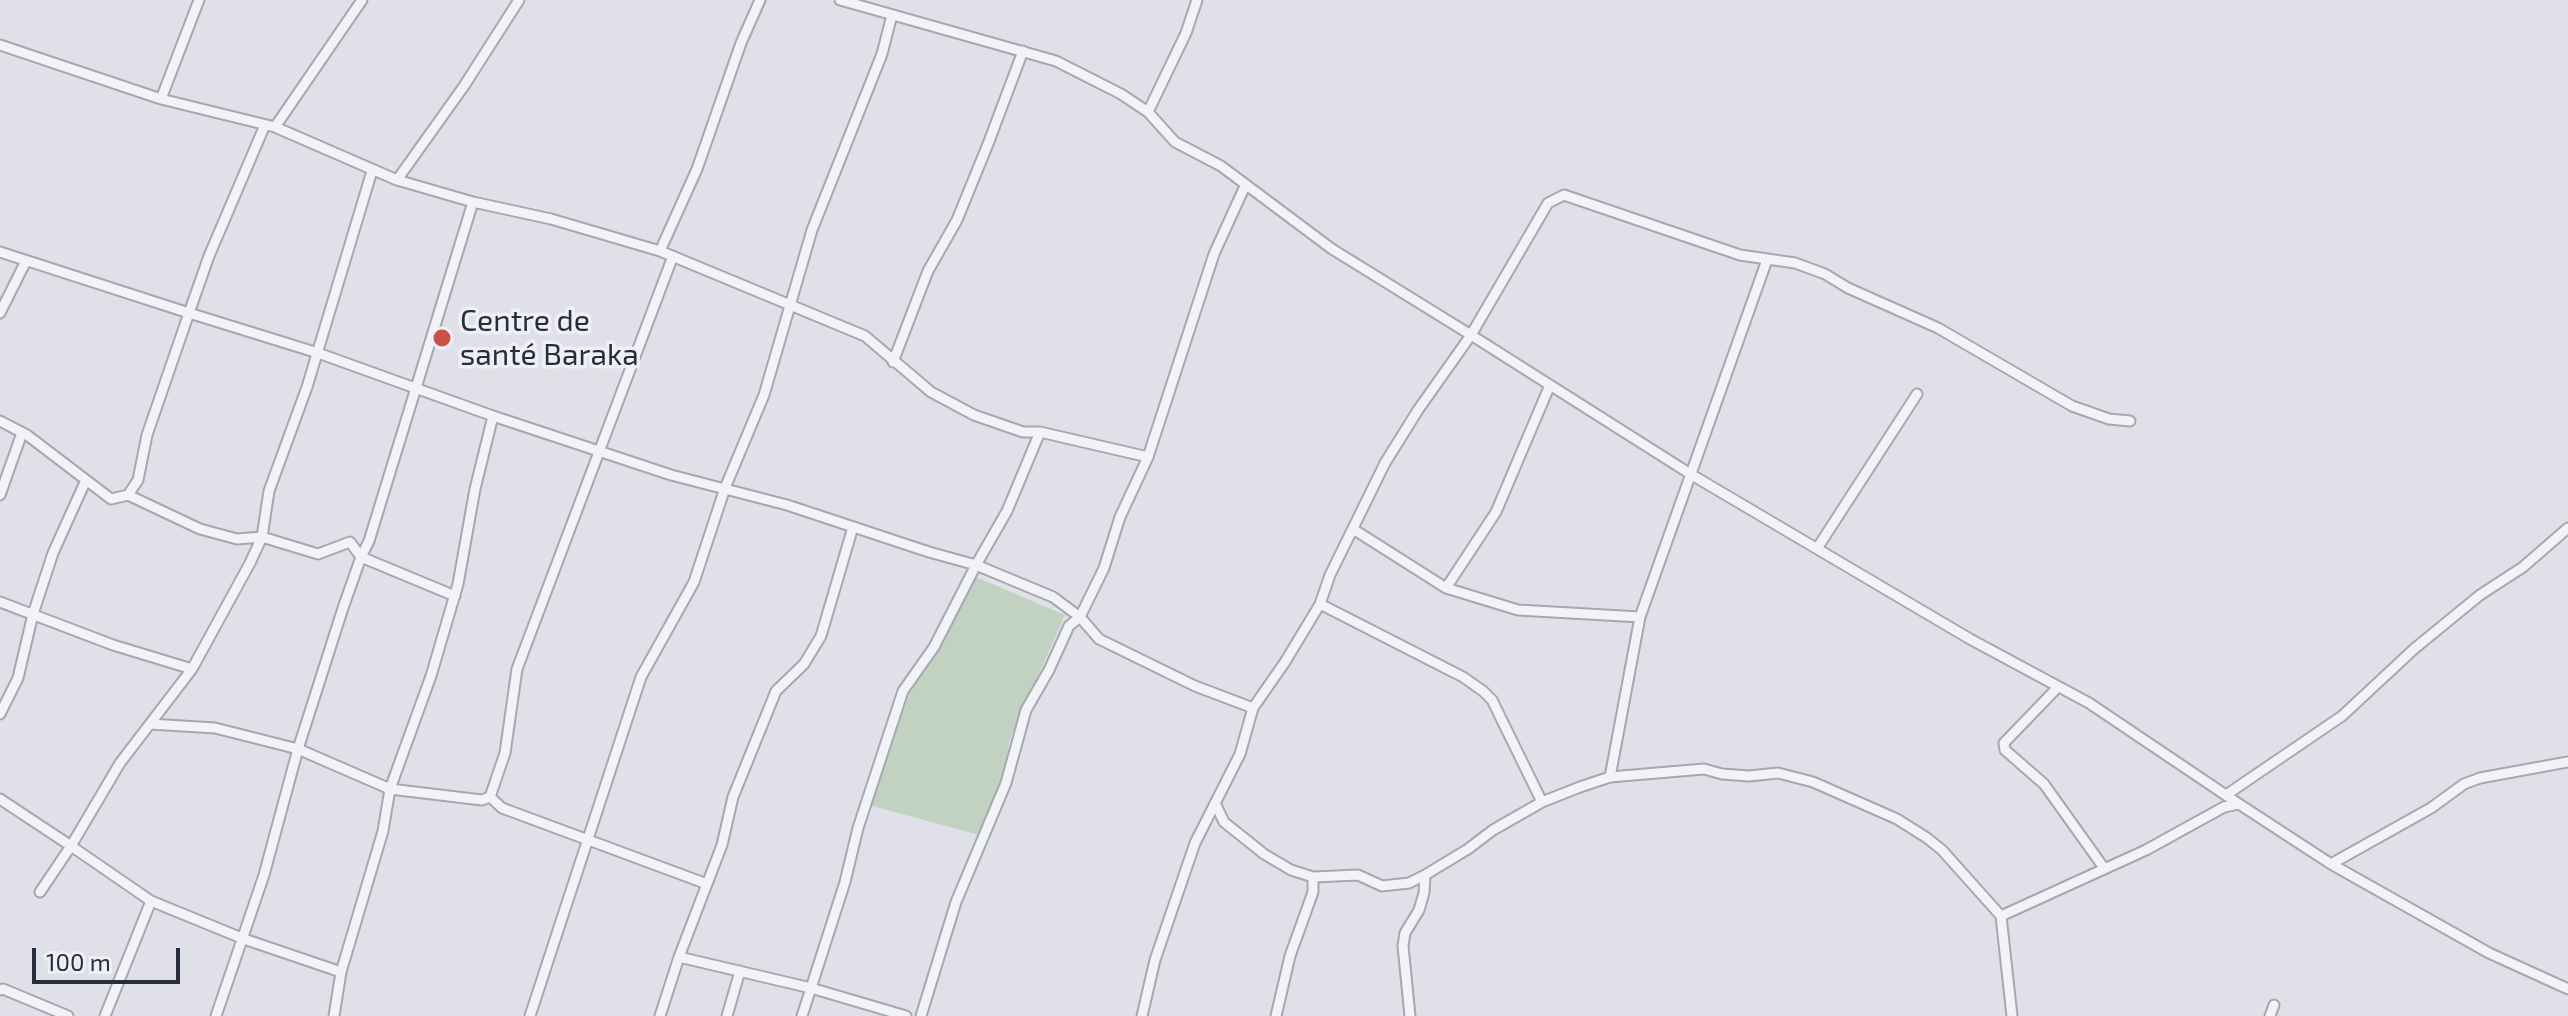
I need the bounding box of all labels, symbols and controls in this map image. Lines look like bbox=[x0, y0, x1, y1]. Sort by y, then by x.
place label: Centre de santé Baraka bbox=[460, 303, 639, 374]
marker: Centre de santé Baraka bbox=[431, 327, 453, 349]
scale bar bbox=[36, 932, 184, 982]
text: 100 m bbox=[46, 947, 111, 976]

